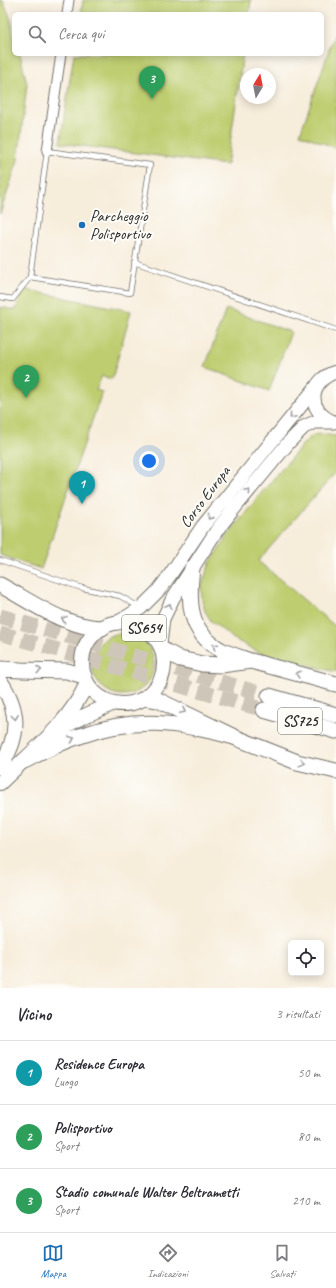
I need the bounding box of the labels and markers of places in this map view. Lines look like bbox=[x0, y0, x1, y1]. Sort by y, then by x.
pin: 3 bbox=[139, 66, 165, 99]
place label: Parcheggio Polisportivo bbox=[90, 206, 153, 244]
marker: Parcheggio Polisportivo bbox=[77, 220, 87, 230]
pin: 2 bbox=[13, 365, 39, 398]
pin: 1 bbox=[69, 471, 95, 504]

